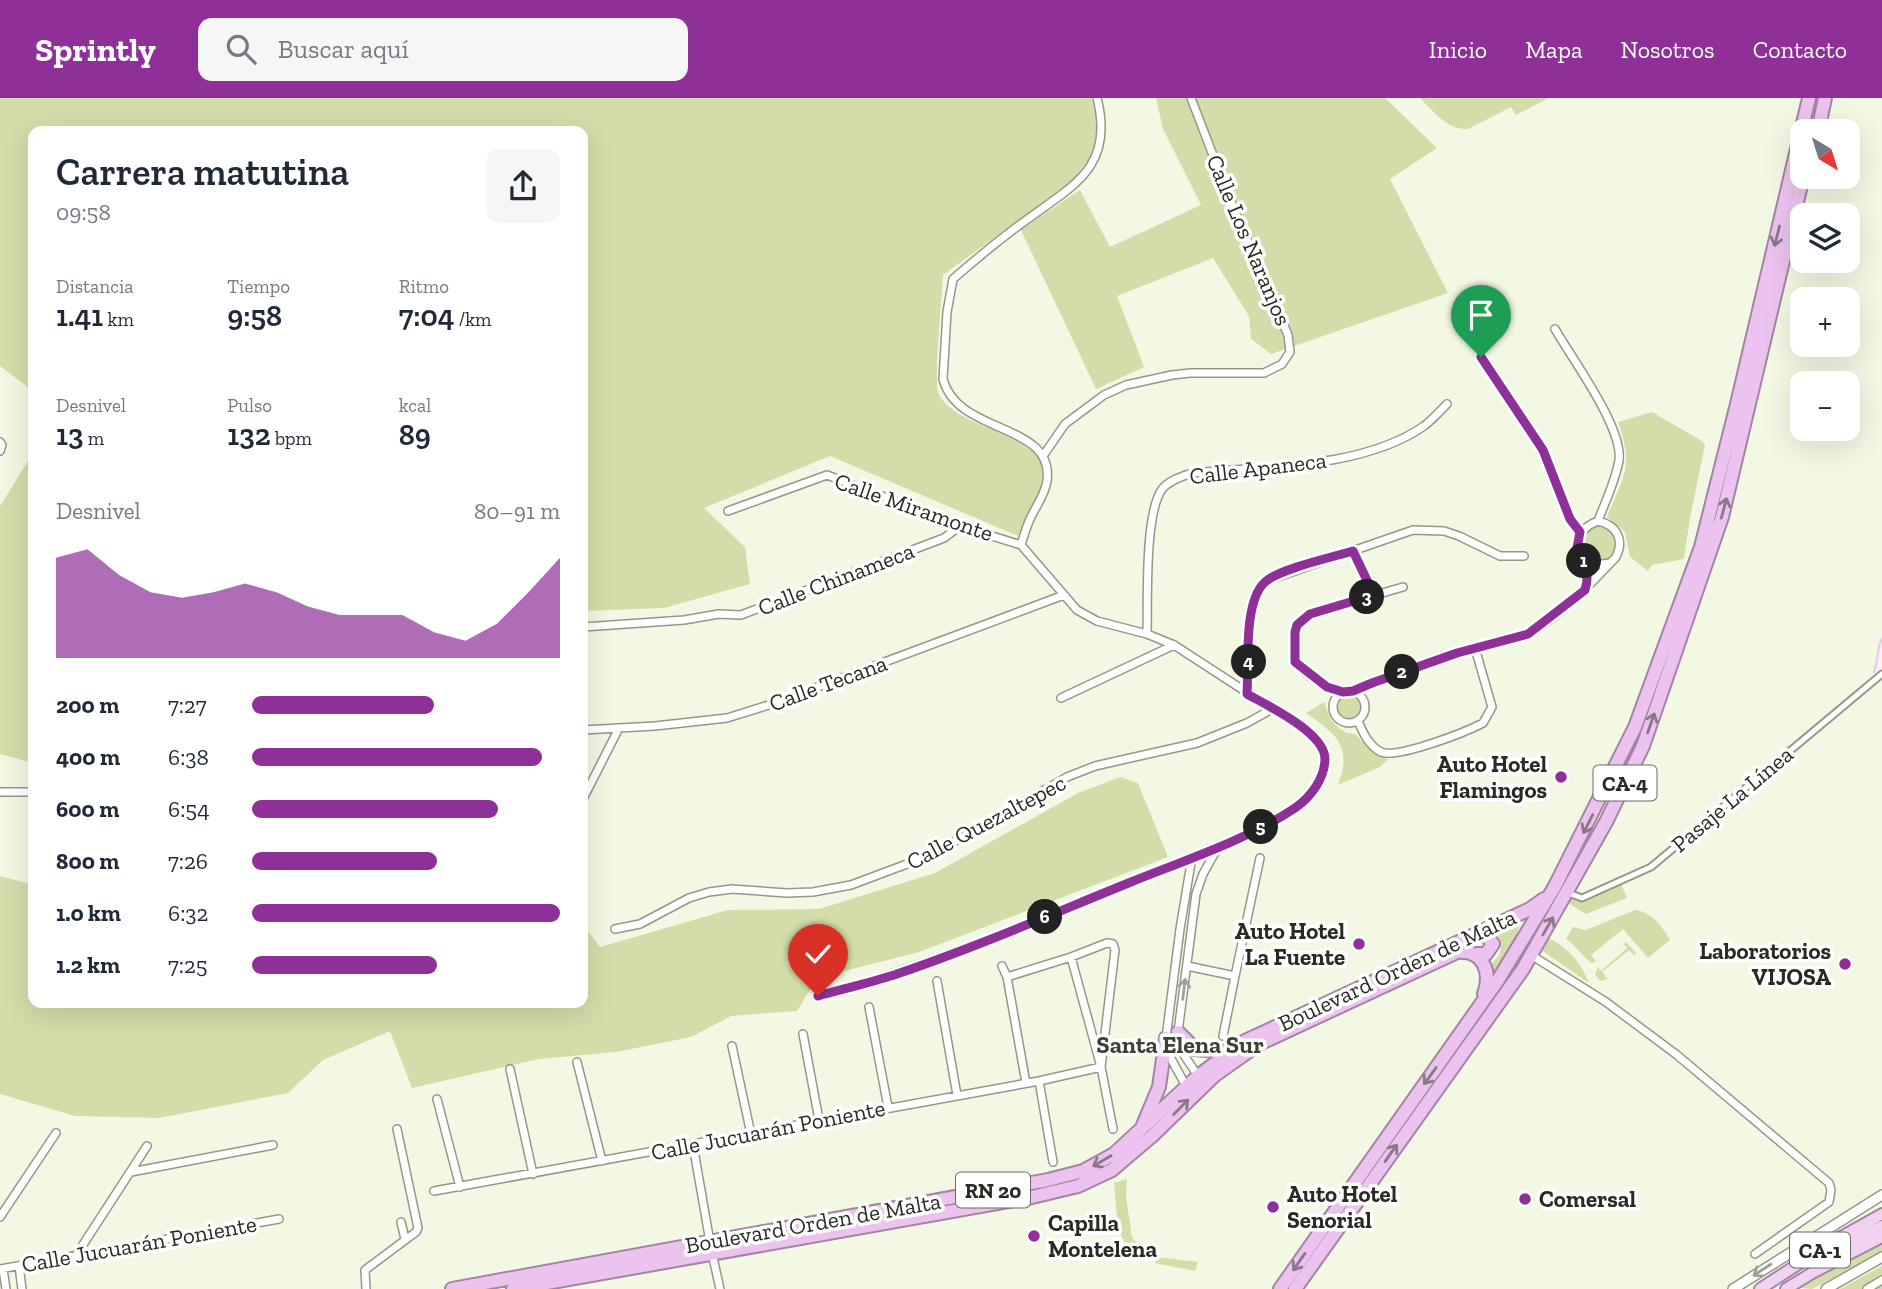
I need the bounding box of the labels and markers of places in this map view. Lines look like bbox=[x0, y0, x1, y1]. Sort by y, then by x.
pin bbox=[1451, 285, 1511, 357]
pin: 1 bbox=[1566, 544, 1602, 578]
pin: 3 bbox=[1350, 580, 1384, 614]
pin: 4 bbox=[1232, 644, 1266, 680]
pin: 2 bbox=[1384, 654, 1420, 690]
place label: Auto Hotel Flamingos bbox=[1437, 750, 1547, 804]
marker: Auto Hotel Flamingos bbox=[1553, 769, 1569, 785]
pin: 5 bbox=[1244, 810, 1278, 844]
pin: 6 bbox=[1028, 900, 1062, 934]
place label: Auto Hotel La Fuente bbox=[1235, 917, 1345, 971]
pin bbox=[788, 924, 848, 996]
marker: Auto Hotel La Fuente bbox=[1351, 936, 1367, 952]
place label: Laboratorios VIJOSA bbox=[1699, 937, 1831, 991]
marker: Laboratorios VIJOSA bbox=[1837, 956, 1853, 972]
place label: Auto Hotel Senorial bbox=[1287, 1180, 1398, 1234]
place label: Comersal bbox=[1539, 1185, 1636, 1213]
marker: Comersal bbox=[1517, 1191, 1533, 1207]
marker: Auto Hotel Senorial bbox=[1265, 1199, 1281, 1215]
place label: Capilla Montelena bbox=[1048, 1209, 1157, 1263]
marker: Capilla Montelena bbox=[1026, 1228, 1042, 1244]

